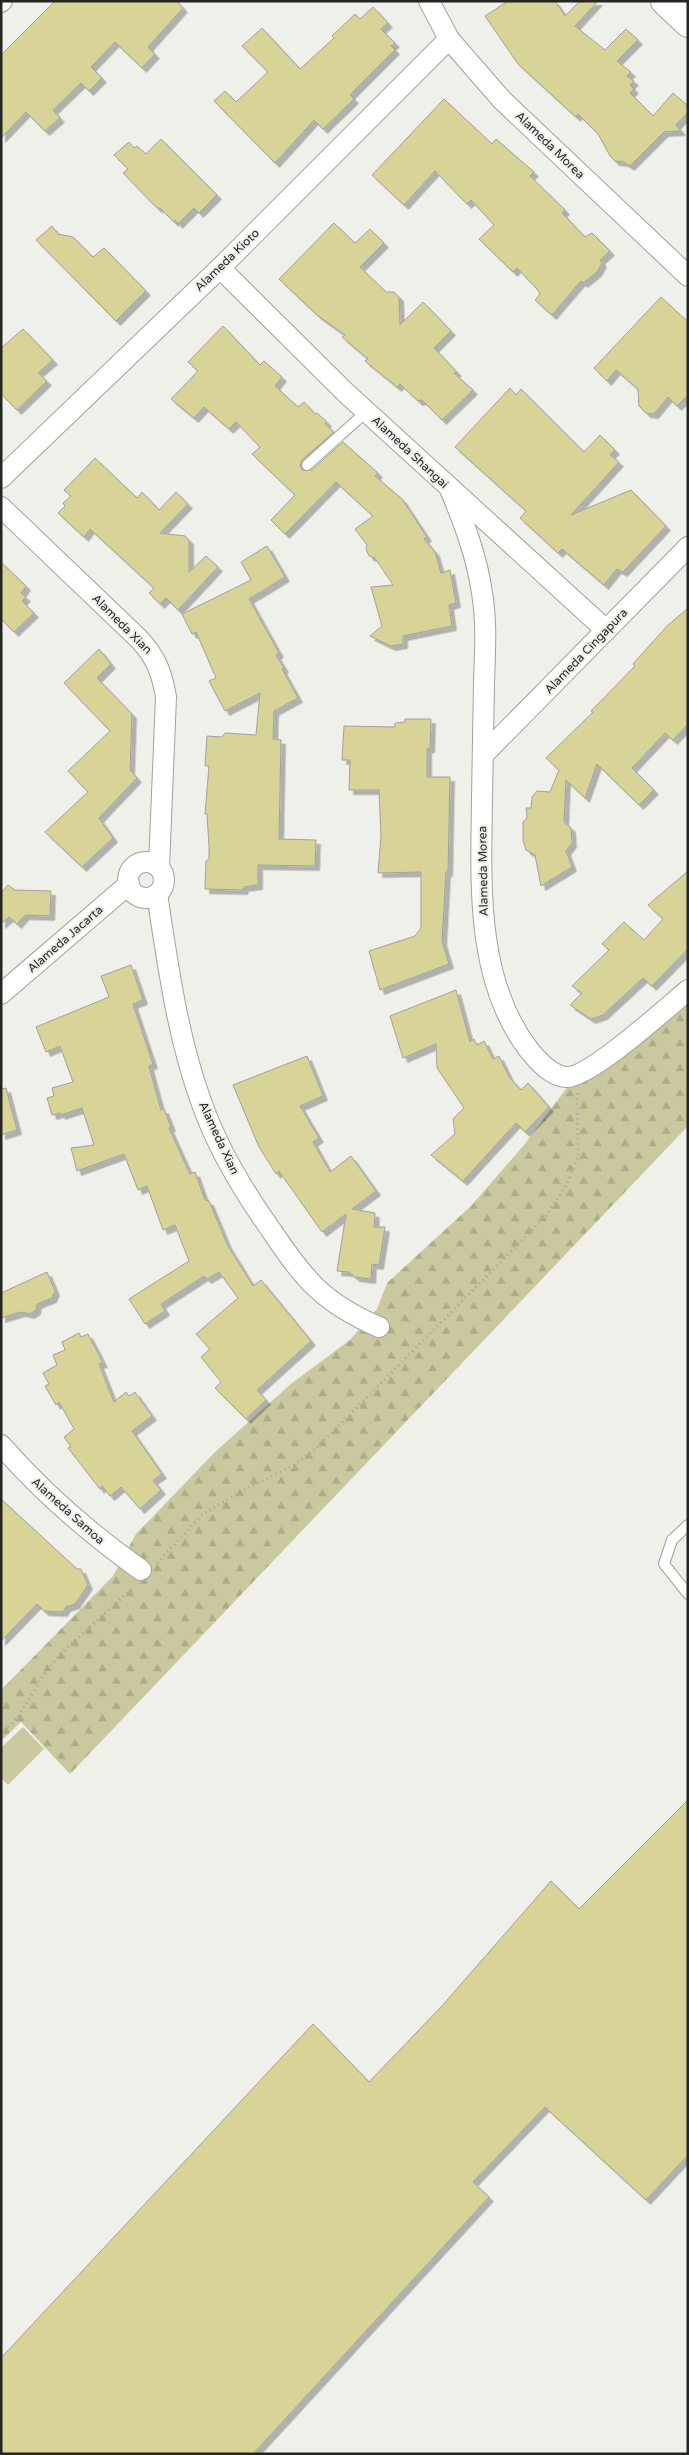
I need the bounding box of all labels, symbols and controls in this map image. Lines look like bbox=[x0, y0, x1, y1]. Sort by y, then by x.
street label: Alameda Morea bbox=[513, 109, 587, 181]
street label: Alameda Kioto bbox=[192, 226, 262, 294]
street label: Alameda Shangai bbox=[369, 413, 451, 491]
street label: Alameda Xian bbox=[89, 591, 155, 657]
street label: Alameda Cingapura bbox=[542, 605, 630, 697]
street label: Alameda Morea bbox=[475, 826, 491, 916]
street label: Alameda Jacarta bbox=[24, 902, 106, 976]
street label: Alameda Xian bbox=[196, 1099, 242, 1177]
street label: Alameda Samoa bbox=[29, 1475, 107, 1547]

